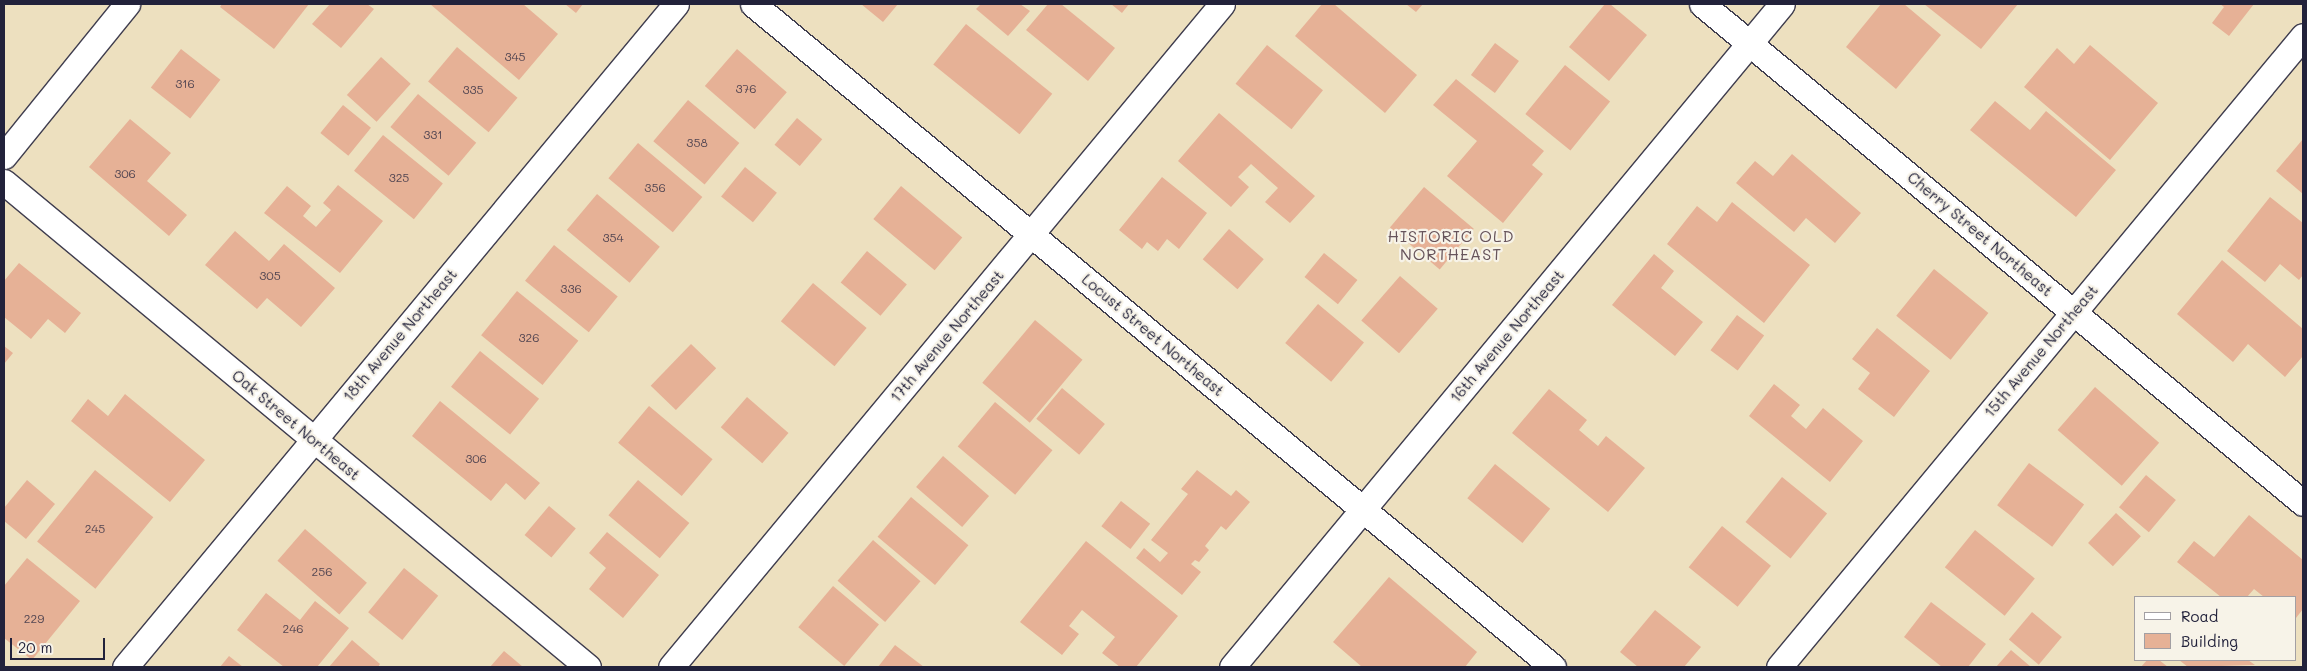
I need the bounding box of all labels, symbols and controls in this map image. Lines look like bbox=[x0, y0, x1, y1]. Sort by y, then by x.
house number: 345 bbox=[504, 50, 526, 64]
house number: 316 bbox=[175, 77, 195, 91]
house number: 376 bbox=[736, 82, 756, 96]
house number: 335 bbox=[462, 83, 484, 97]
house number: 331 bbox=[423, 128, 443, 142]
house number: 358 bbox=[686, 136, 708, 150]
house number: 306 bbox=[114, 167, 136, 181]
street label: Cherry Street Northeast bbox=[1904, 168, 2056, 300]
house number: 325 bbox=[389, 171, 409, 185]
house number: 356 bbox=[644, 181, 666, 195]
district label: HISTORIC OLD NORTHEAST bbox=[1386, 226, 1516, 264]
house number: 354 bbox=[602, 231, 624, 245]
street label: 18th Avenue Northeast bbox=[339, 265, 461, 405]
street label: 17th Avenue Northeast bbox=[887, 266, 1007, 406]
street label: 16th Avenue Northeast bbox=[1446, 266, 1568, 406]
house number: 305 bbox=[259, 269, 281, 283]
street label: Locust Street Northeast bbox=[1078, 270, 1228, 400]
street label: 15th Avenue Northeast bbox=[1980, 281, 2102, 421]
house number: 336 bbox=[560, 282, 582, 296]
house number: 326 bbox=[519, 331, 539, 345]
street label: Oak Street Northeast bbox=[228, 366, 364, 484]
house number: 306 bbox=[465, 452, 487, 466]
house number: 245 bbox=[85, 522, 105, 536]
house number: 256 bbox=[312, 565, 332, 579]
legend bbox=[2134, 596, 2297, 661]
text: Road bbox=[2181, 606, 2218, 626]
house number: 229 bbox=[24, 612, 44, 626]
house number: 246 bbox=[283, 622, 303, 636]
scale bar bbox=[12, 628, 108, 660]
text: Building bbox=[2181, 631, 2238, 651]
text: 20 m bbox=[18, 637, 52, 657]

